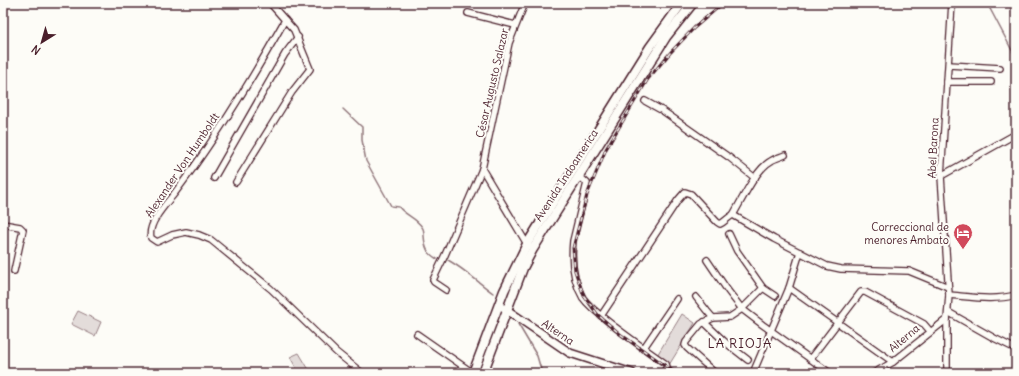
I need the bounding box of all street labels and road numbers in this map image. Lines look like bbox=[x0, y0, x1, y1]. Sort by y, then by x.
street label: César Augusto Salazar bbox=[473, 26, 512, 139]
street label: Alexander Von Humboldt bbox=[142, 110, 222, 220]
street label: Abel Barona bbox=[924, 117, 942, 179]
street label: Avenida Indoamerica bbox=[531, 126, 601, 224]
street label: Alterna bbox=[539, 316, 577, 348]
street label: Alterna bbox=[886, 321, 922, 355]

